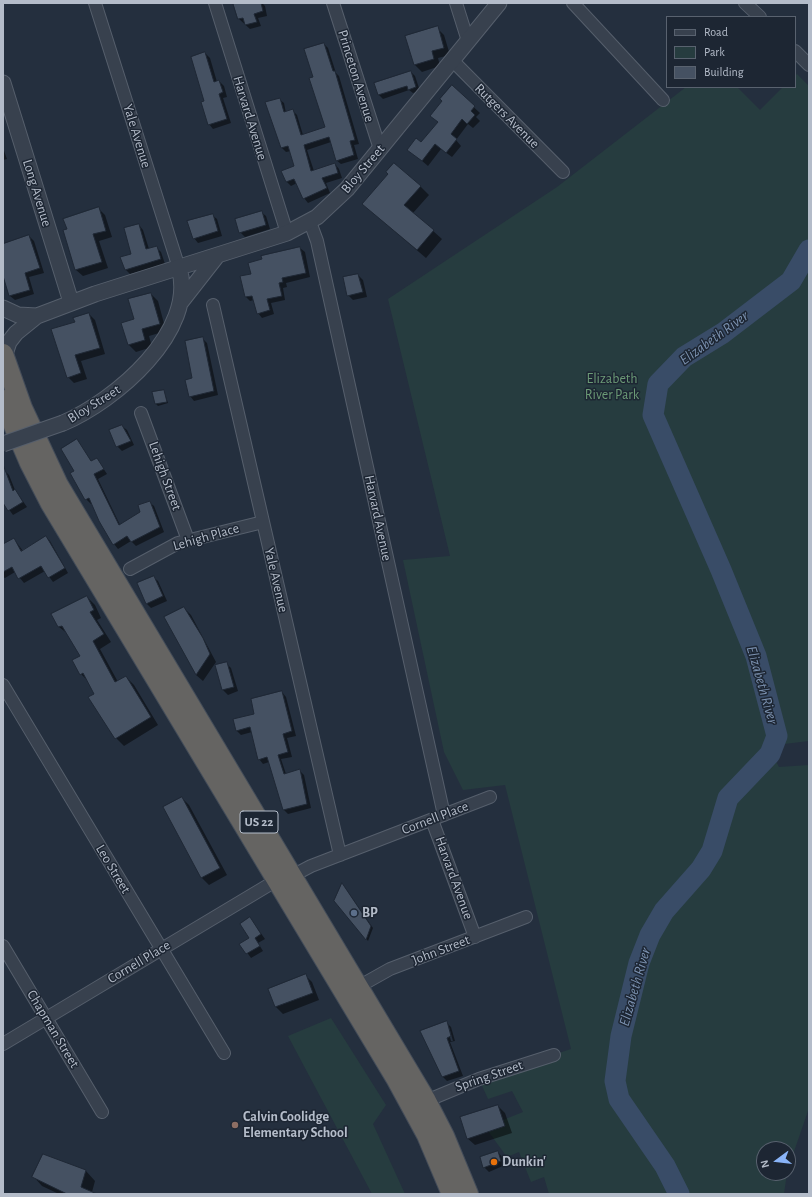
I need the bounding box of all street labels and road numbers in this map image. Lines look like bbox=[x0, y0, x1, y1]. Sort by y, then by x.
street label: Princeton Avenue bbox=[334, 28, 378, 124]
street label: Harvard Avenue bbox=[229, 74, 271, 162]
street label: Rutgers Avenue bbox=[471, 80, 543, 152]
street label: Yale Avenue bbox=[119, 102, 155, 170]
street label: Bloy Street bbox=[338, 141, 388, 197]
street label: Long Avenue bbox=[19, 157, 55, 229]
street label: Bloy Street bbox=[65, 381, 123, 427]
street label: Lehigh Street bbox=[145, 439, 185, 513]
street label: Harvard Avenue bbox=[361, 474, 395, 562]
street label: Lehigh Place bbox=[171, 520, 241, 554]
street label: Yale Avenue bbox=[260, 546, 292, 614]
street label: Cornell Place bbox=[399, 798, 471, 838]
road number: US 22 bbox=[240, 811, 278, 833]
street label: Harvard Avenue bbox=[431, 834, 477, 922]
street label: Leo Street bbox=[92, 841, 134, 897]
street label: John Street bbox=[410, 931, 472, 969]
street label: Cornell Place bbox=[105, 937, 173, 987]
street label: Chapman Street bbox=[23, 987, 83, 1071]
street label: Spring Street bbox=[453, 1057, 525, 1095]

